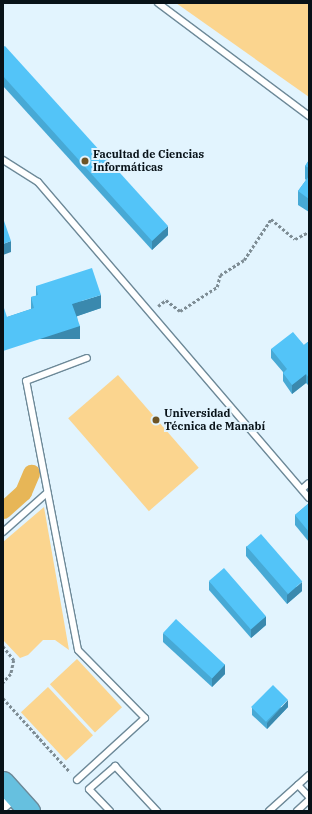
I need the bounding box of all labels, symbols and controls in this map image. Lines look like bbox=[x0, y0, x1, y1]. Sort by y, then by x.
place label: Facultad de Ciencias Informáticas bbox=[93, 148, 204, 174]
marker: Facultad de Ciencias Informáticas bbox=[80, 156, 90, 166]
place label: Universidad Técnica de Manabí bbox=[164, 407, 265, 433]
marker: Universidad Técnica de Manabí bbox=[151, 415, 161, 425]

